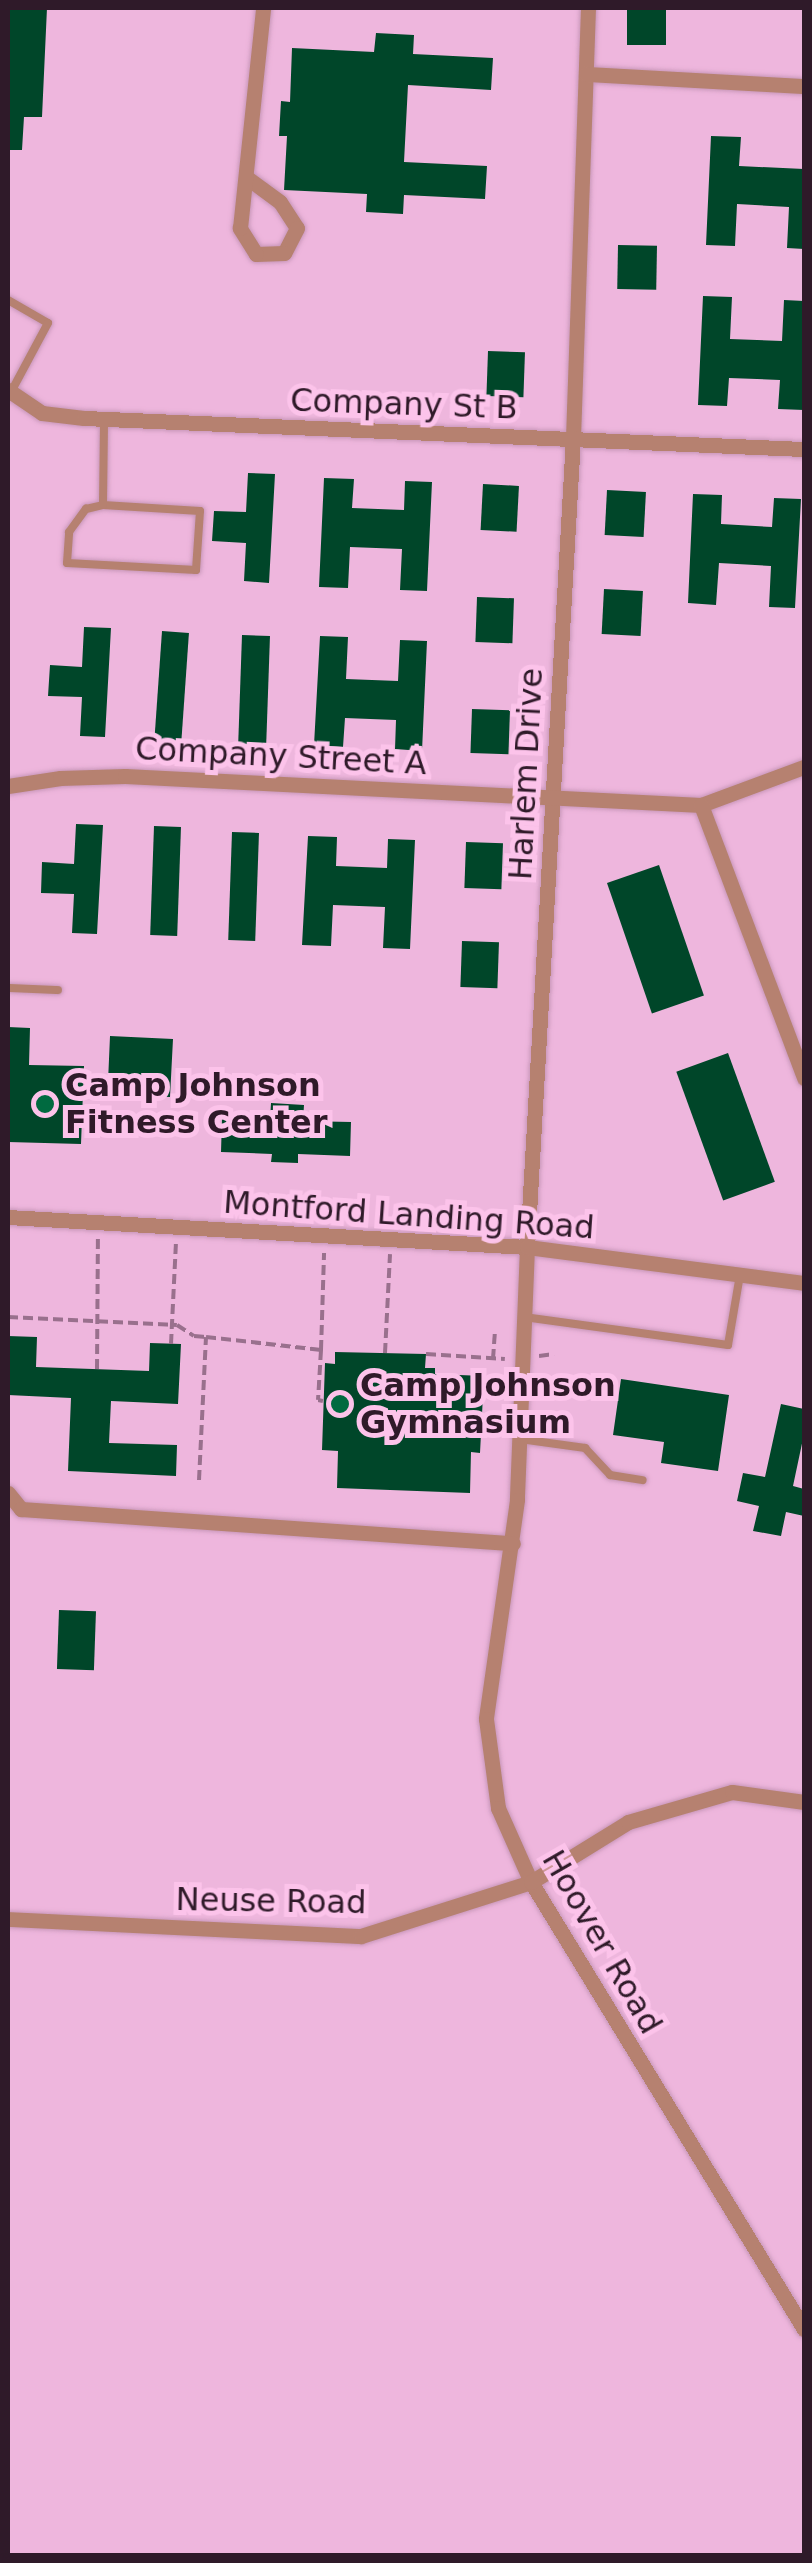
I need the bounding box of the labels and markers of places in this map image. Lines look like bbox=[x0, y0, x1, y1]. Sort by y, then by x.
place label: Camp Johnson Fitness Center bbox=[65, 1067, 328, 1142]
marker: Camp Johnson Fitness Center bbox=[34, 1093, 56, 1115]
place label: Camp Johnson Gymnasium bbox=[360, 1367, 616, 1442]
marker: Camp Johnson Gymnasium bbox=[329, 1393, 351, 1415]

